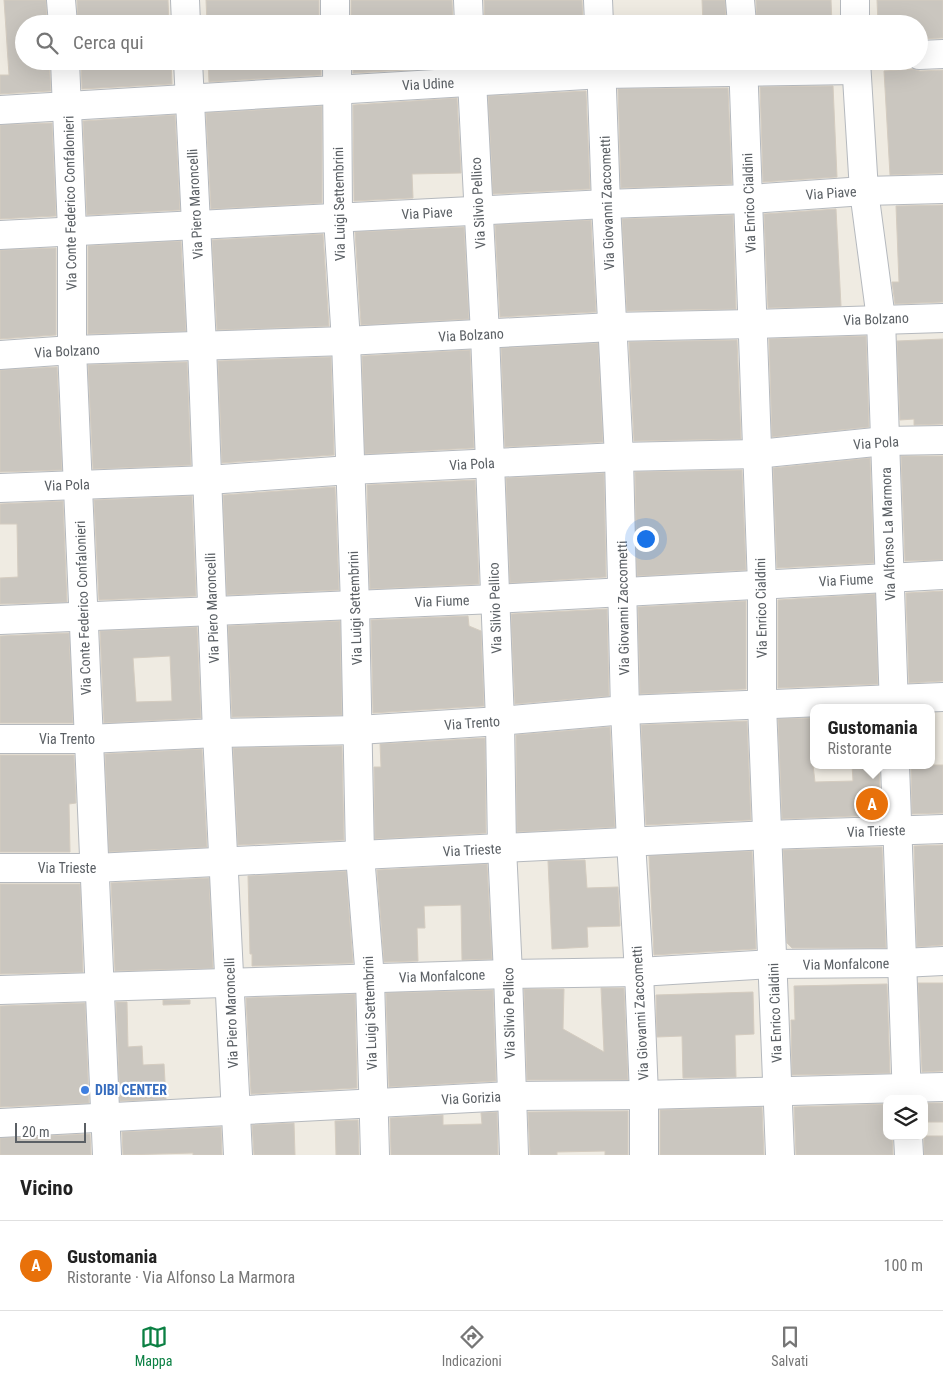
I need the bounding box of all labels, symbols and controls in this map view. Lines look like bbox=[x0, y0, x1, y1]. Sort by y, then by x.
search box bbox=[15, 15, 928, 70]
icon: search bbox=[33, 29, 61, 57]
text: Cerca qui bbox=[73, 31, 144, 54]
street label: Via Udine bbox=[401, 75, 455, 93]
street label: Via Conte Federico Confalonieri bbox=[60, 116, 80, 290]
street label: Via Giovanni Zaccometti bbox=[597, 135, 617, 271]
street label: Via Luigi Settembrini bbox=[330, 147, 348, 261]
street label: Via Piero Maroncelli bbox=[184, 148, 206, 260]
street label: Via Enrico Cialdini bbox=[739, 153, 759, 253]
street label: Via Silvio Pellico bbox=[468, 157, 488, 249]
street label: Via Piave bbox=[805, 183, 857, 203]
street label: Via Piave bbox=[401, 204, 453, 222]
street label: Via Bolzano bbox=[843, 310, 909, 328]
street label: Via Bolzano bbox=[438, 325, 504, 345]
street label: Via Bolzano bbox=[34, 341, 100, 361]
street label: Via Pola bbox=[853, 433, 899, 453]
street label: Via Pola bbox=[449, 455, 495, 473]
street label: Via Alfonso La Marmora bbox=[878, 467, 898, 601]
street label: Via Pola bbox=[44, 476, 90, 494]
street label: Via Conte Federico Confalonieri bbox=[72, 520, 94, 696]
your location bbox=[633, 526, 659, 552]
street label: Via Giovanni Zaccometti bbox=[614, 541, 632, 675]
street label: Via Luigi Settembrini bbox=[345, 551, 365, 665]
street label: Via Piero Maroncelli bbox=[202, 552, 222, 664]
street label: Via Enrico Cialdini bbox=[752, 558, 770, 658]
street label: Via Silvio Pellico bbox=[485, 562, 505, 654]
street label: Via Fiume bbox=[818, 571, 874, 589]
street label: Via Fiume bbox=[414, 592, 470, 610]
popup bbox=[810, 704, 935, 769]
street label: Via Trento bbox=[444, 713, 500, 733]
text: Gustomania bbox=[827, 716, 918, 739]
street label: Via Trento bbox=[39, 731, 95, 747]
text: Ristorante bbox=[827, 739, 892, 758]
pin: A bbox=[856, 785, 888, 823]
street label: Via Trieste bbox=[846, 822, 906, 840]
street label: Via Trieste bbox=[442, 840, 502, 860]
street label: Via Trieste bbox=[38, 860, 97, 876]
street label: Via Giovanni Zaccometti bbox=[628, 945, 652, 1081]
street label: Via Monfalcone bbox=[803, 955, 890, 973]
street label: Via Luigi Settembrini bbox=[360, 956, 380, 1070]
street label: Via Piero Maroncelli bbox=[221, 957, 241, 1069]
street label: Via Enrico Cialdini bbox=[765, 963, 785, 1063]
street label: Via Monfalcone bbox=[398, 966, 486, 986]
street label: Via Silvio Pellico bbox=[500, 967, 518, 1059]
place label: DIBI CENTER bbox=[95, 1082, 167, 1098]
marker: DIBI CENTER bbox=[79, 1084, 91, 1096]
street label: Via Gorizia bbox=[441, 1088, 501, 1108]
map controls bbox=[883, 1095, 928, 1140]
button: layers bbox=[883, 1095, 928, 1140]
scale bar bbox=[15, 1120, 86, 1143]
text: 20 m bbox=[22, 1124, 50, 1140]
text: Vicino bbox=[20, 1176, 73, 1200]
text: Gustomania bbox=[67, 1245, 157, 1268]
text: A bbox=[31, 1256, 41, 1275]
text: 100 m bbox=[884, 1256, 923, 1275]
text: Ristorante · Via Alfonso La Marmora bbox=[67, 1268, 295, 1287]
tab: Mappa bbox=[135, 1323, 172, 1369]
tab: Indicazioni bbox=[442, 1323, 502, 1369]
tab: Salvati bbox=[771, 1323, 808, 1369]

